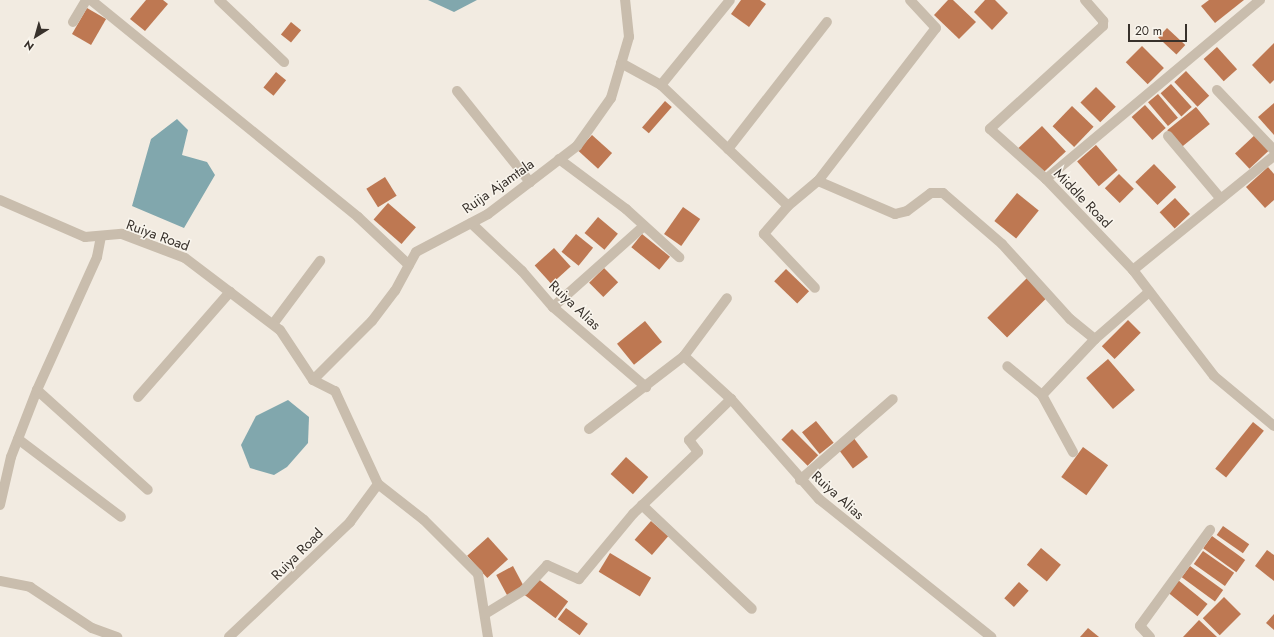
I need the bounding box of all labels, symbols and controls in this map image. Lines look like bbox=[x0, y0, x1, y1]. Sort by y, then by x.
north arrow bbox=[16, 16, 56, 56]
scale bar bbox=[1130, 16, 1189, 42]
text: 20 m bbox=[1135, 22, 1162, 40]
text: N bbox=[20, 37, 37, 55]
street label: Ruija Ajamtala bbox=[459, 155, 537, 217]
street label: Middle Road bbox=[1051, 165, 1115, 231]
street label: Ruiya Road bbox=[124, 216, 192, 254]
street label: Ruiya Alias bbox=[546, 277, 604, 333]
street label: Ruiya Alias bbox=[808, 467, 868, 523]
street label: Ruiya Road bbox=[268, 525, 326, 583]

